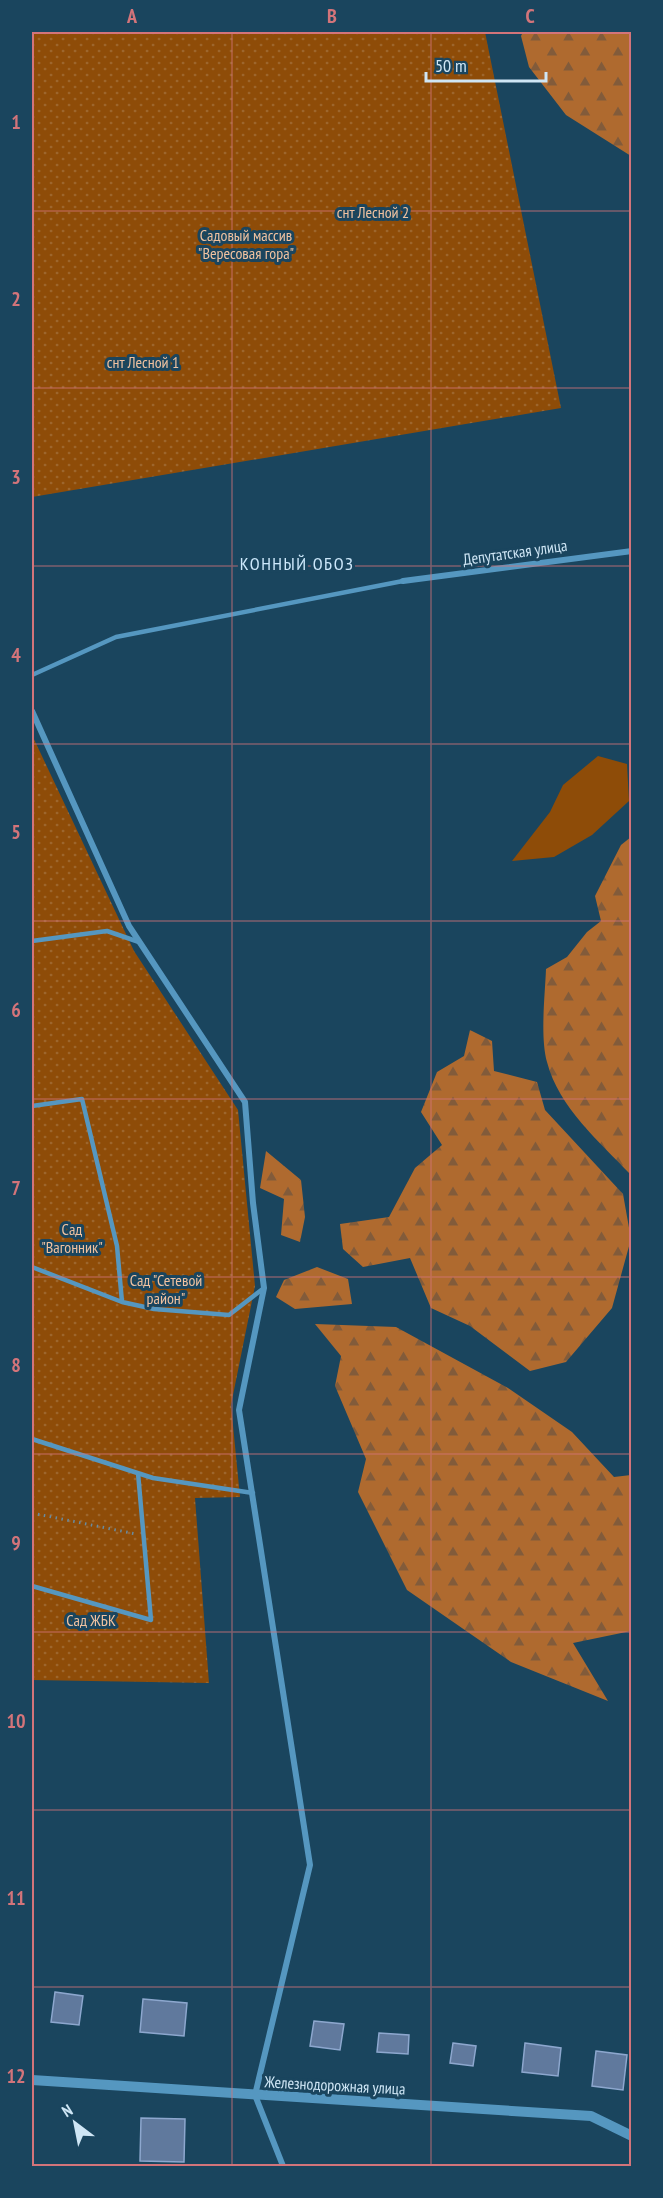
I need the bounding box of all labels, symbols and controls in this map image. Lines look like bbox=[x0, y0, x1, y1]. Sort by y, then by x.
text: A bbox=[126, 3, 138, 29]
text: B bbox=[327, 3, 337, 29]
text: C bbox=[525, 3, 535, 29]
scale bar bbox=[426, 45, 546, 83]
text: 50 m bbox=[435, 54, 467, 77]
text: 1 bbox=[11, 109, 21, 135]
park label: снт Лесной 2 bbox=[337, 202, 409, 222]
park label: Садовый массив "Вересовая гора" bbox=[198, 225, 294, 263]
text: 2 bbox=[11, 286, 21, 312]
park label: снт Лесной 1 bbox=[107, 352, 179, 372]
text: 3 bbox=[11, 464, 21, 490]
street label: Депутатская улица bbox=[462, 535, 568, 569]
district label: КОННЫЙ ОБОЗ bbox=[240, 552, 354, 575]
text: 4 bbox=[11, 642, 21, 668]
text: 5 bbox=[11, 819, 21, 845]
text: 6 bbox=[11, 997, 21, 1023]
text: 7 bbox=[11, 1175, 21, 1201]
park label: Сад "Вагонник" bbox=[41, 1219, 103, 1257]
park label: Сад "Сетевой район" bbox=[130, 1270, 202, 1308]
text: 8 bbox=[11, 1352, 21, 1378]
text: 9 bbox=[11, 1530, 21, 1556]
park label: Сад ЖБК bbox=[66, 1610, 116, 1630]
text: 10 bbox=[6, 1708, 26, 1734]
text: 11 bbox=[6, 1885, 26, 1911]
text: 12 bbox=[6, 2063, 26, 2089]
street label: Железнодорожная улица bbox=[263, 2071, 406, 2099]
north arrow bbox=[45, 2093, 105, 2153]
text: N bbox=[58, 2100, 76, 2121]

